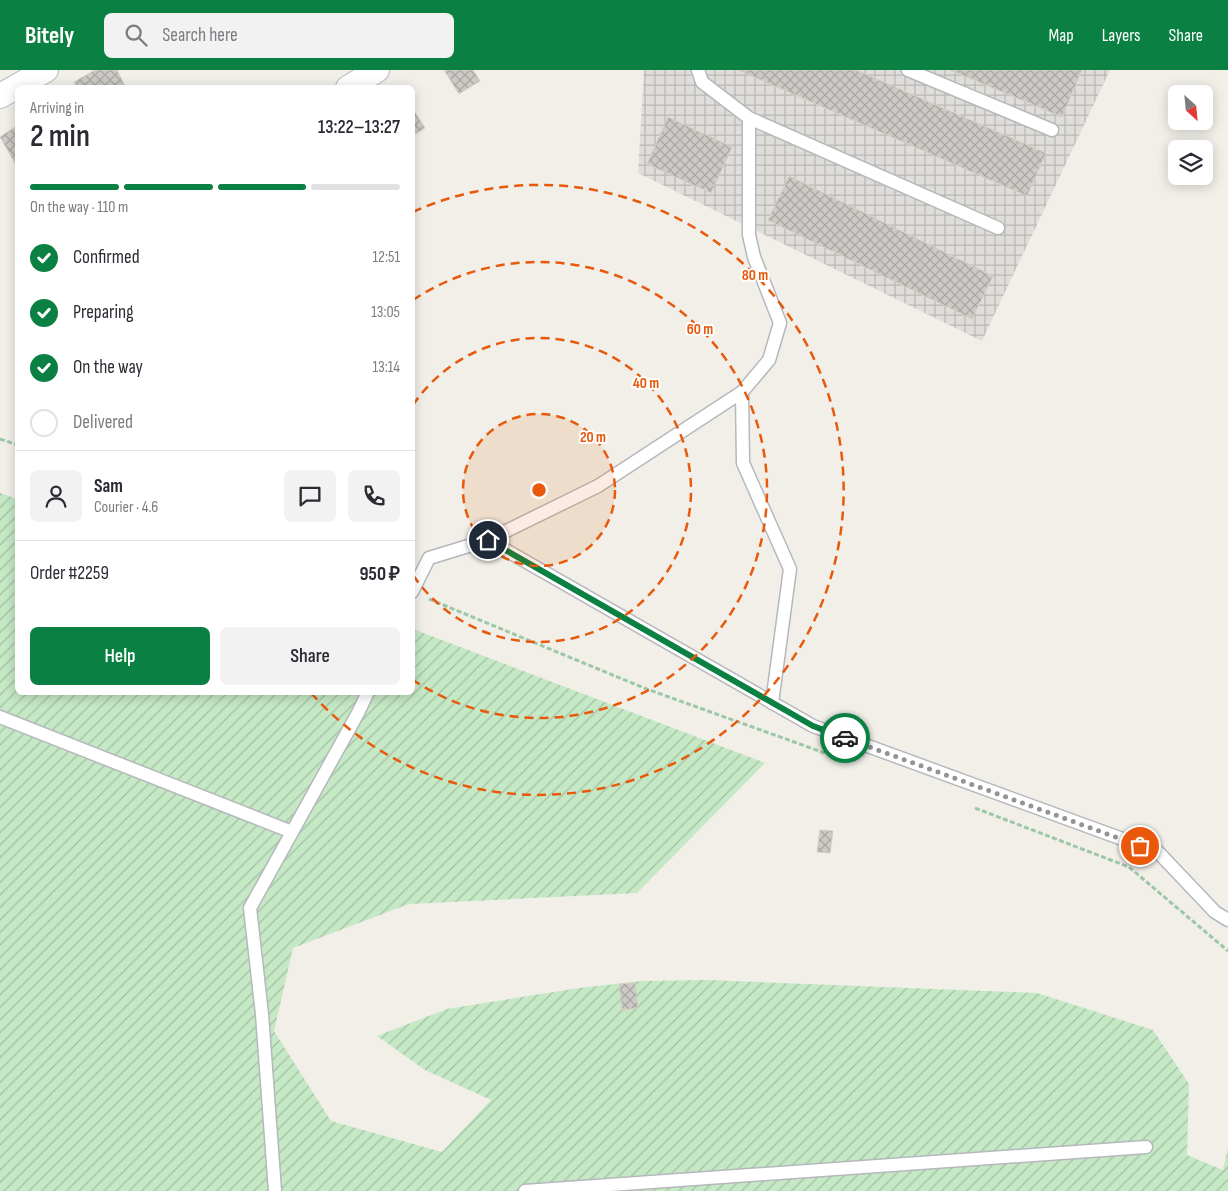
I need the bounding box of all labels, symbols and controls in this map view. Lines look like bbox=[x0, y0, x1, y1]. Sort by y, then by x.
search box bbox=[104, 13, 454, 58]
text: Bitely bbox=[25, 21, 74, 50]
icon: search bbox=[122, 21, 150, 49]
text: Search here bbox=[162, 24, 238, 47]
text: Map bbox=[1049, 25, 1074, 46]
text: Layers bbox=[1102, 25, 1141, 46]
text: Share bbox=[1169, 25, 1203, 46]
north arrow bbox=[1168, 85, 1212, 130]
map controls bbox=[1168, 85, 1213, 185]
text: Arriving in bbox=[30, 99, 84, 118]
text: 13:22–13:27 bbox=[318, 116, 400, 139]
text: 2 min bbox=[30, 117, 90, 156]
button: layers bbox=[1168, 140, 1213, 185]
text: On the way · 110 m bbox=[30, 198, 128, 217]
icon: check bbox=[30, 244, 58, 272]
text: Confirmed bbox=[73, 246, 140, 269]
text: 12:51 bbox=[373, 248, 400, 267]
text: 80 m bbox=[742, 266, 768, 285]
icon: check bbox=[30, 299, 58, 327]
text: Preparing bbox=[73, 301, 134, 324]
text: 13:05 bbox=[371, 303, 400, 322]
text: 60 m bbox=[687, 320, 713, 339]
icon: check bbox=[30, 354, 58, 382]
text: On the way bbox=[73, 356, 143, 379]
text: 13:14 bbox=[372, 358, 400, 377]
text: 40 m bbox=[633, 374, 659, 393]
text: Delivered bbox=[73, 411, 133, 434]
text: 20 m bbox=[580, 428, 606, 447]
button: person bbox=[30, 470, 82, 522]
button: chat bbox=[284, 470, 336, 522]
button: phone bbox=[348, 470, 400, 522]
text: Sam bbox=[94, 475, 123, 498]
centre of rings bbox=[530, 481, 548, 499]
text: Courier · 4.6 bbox=[94, 498, 158, 517]
pin bbox=[467, 519, 509, 561]
icon: home bbox=[474, 526, 502, 554]
text: Order #2259 bbox=[30, 562, 109, 585]
text: 950 ₽ bbox=[360, 563, 400, 586]
button: Help bbox=[30, 627, 210, 685]
button: Share bbox=[220, 627, 400, 685]
courier bbox=[820, 713, 870, 763]
icon: car bbox=[831, 724, 859, 752]
pin bbox=[1119, 825, 1161, 867]
icon: bag bbox=[1126, 832, 1154, 860]

